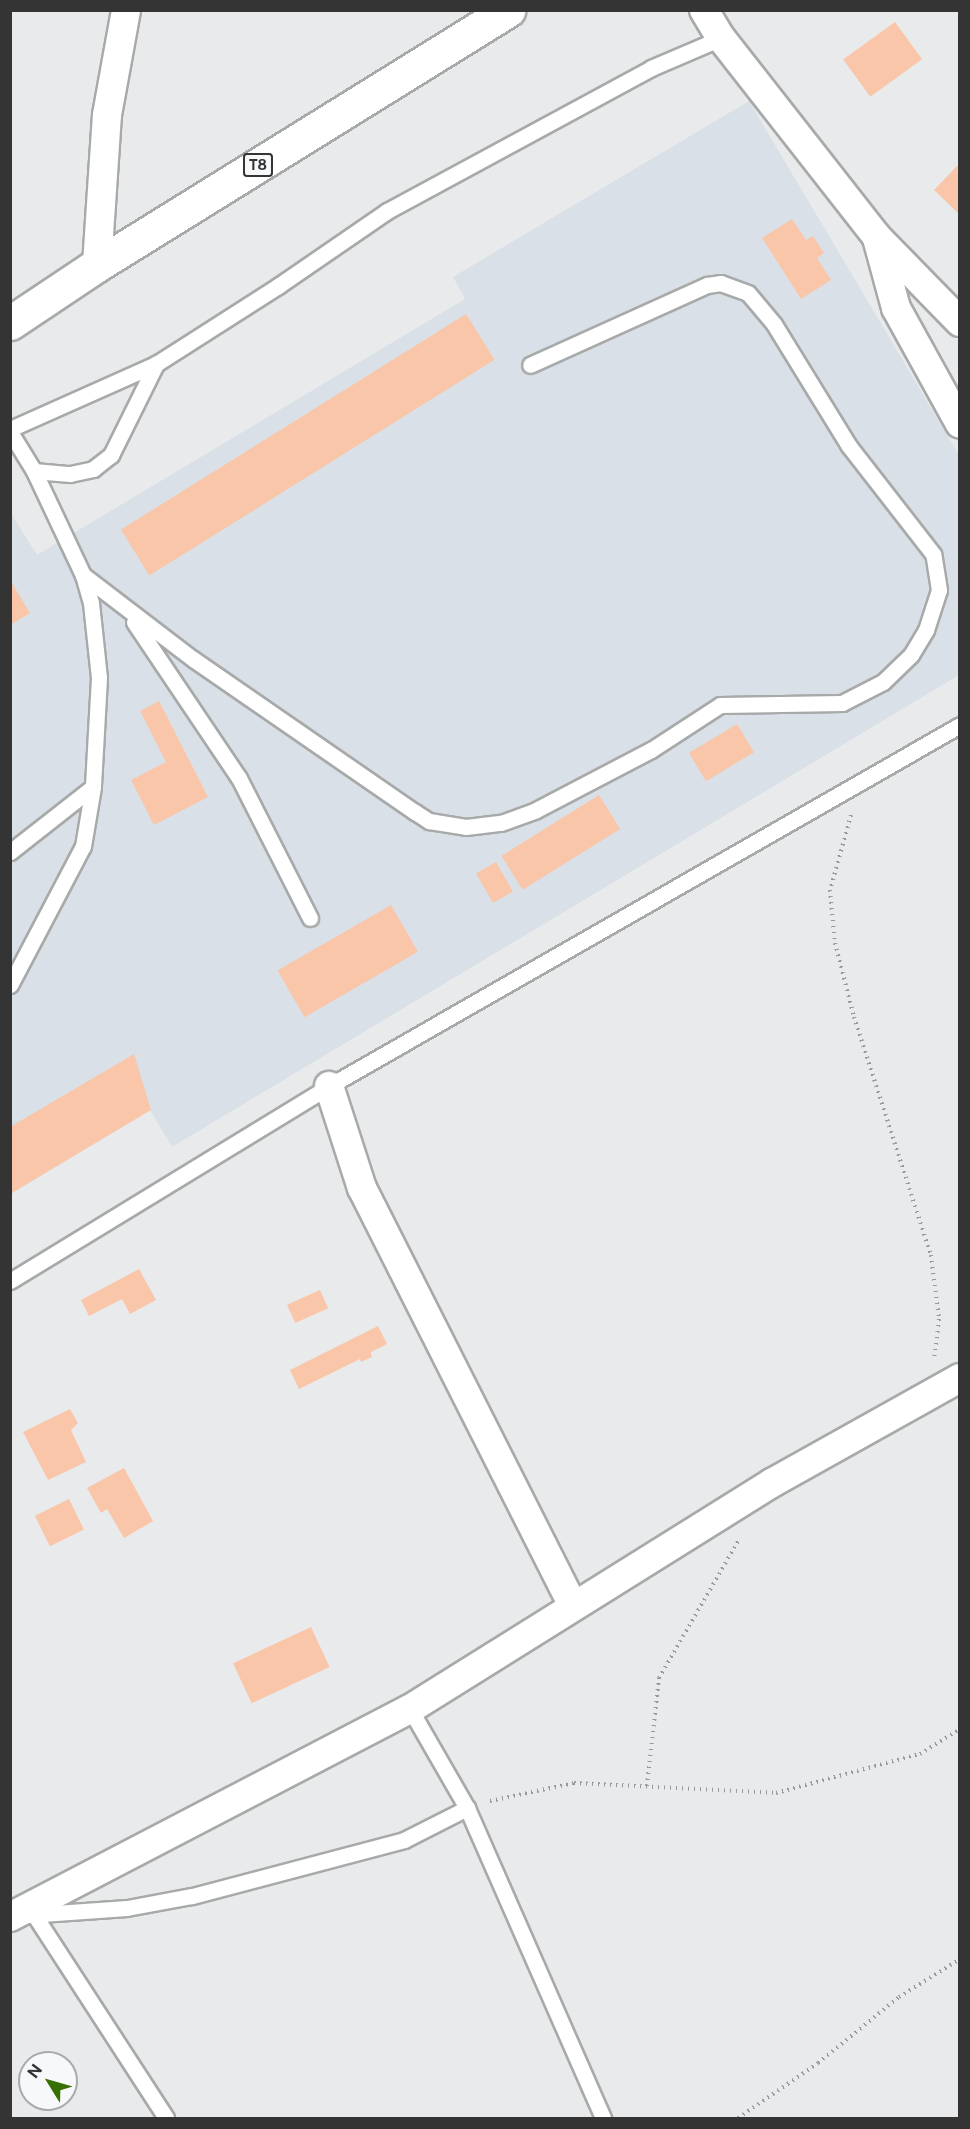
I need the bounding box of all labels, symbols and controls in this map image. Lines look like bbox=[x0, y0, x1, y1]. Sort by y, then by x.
road number: T8 bbox=[242, 154, 274, 176]
north arrow bbox=[18, 2051, 78, 2111]
text: N bbox=[23, 2060, 46, 2082]

